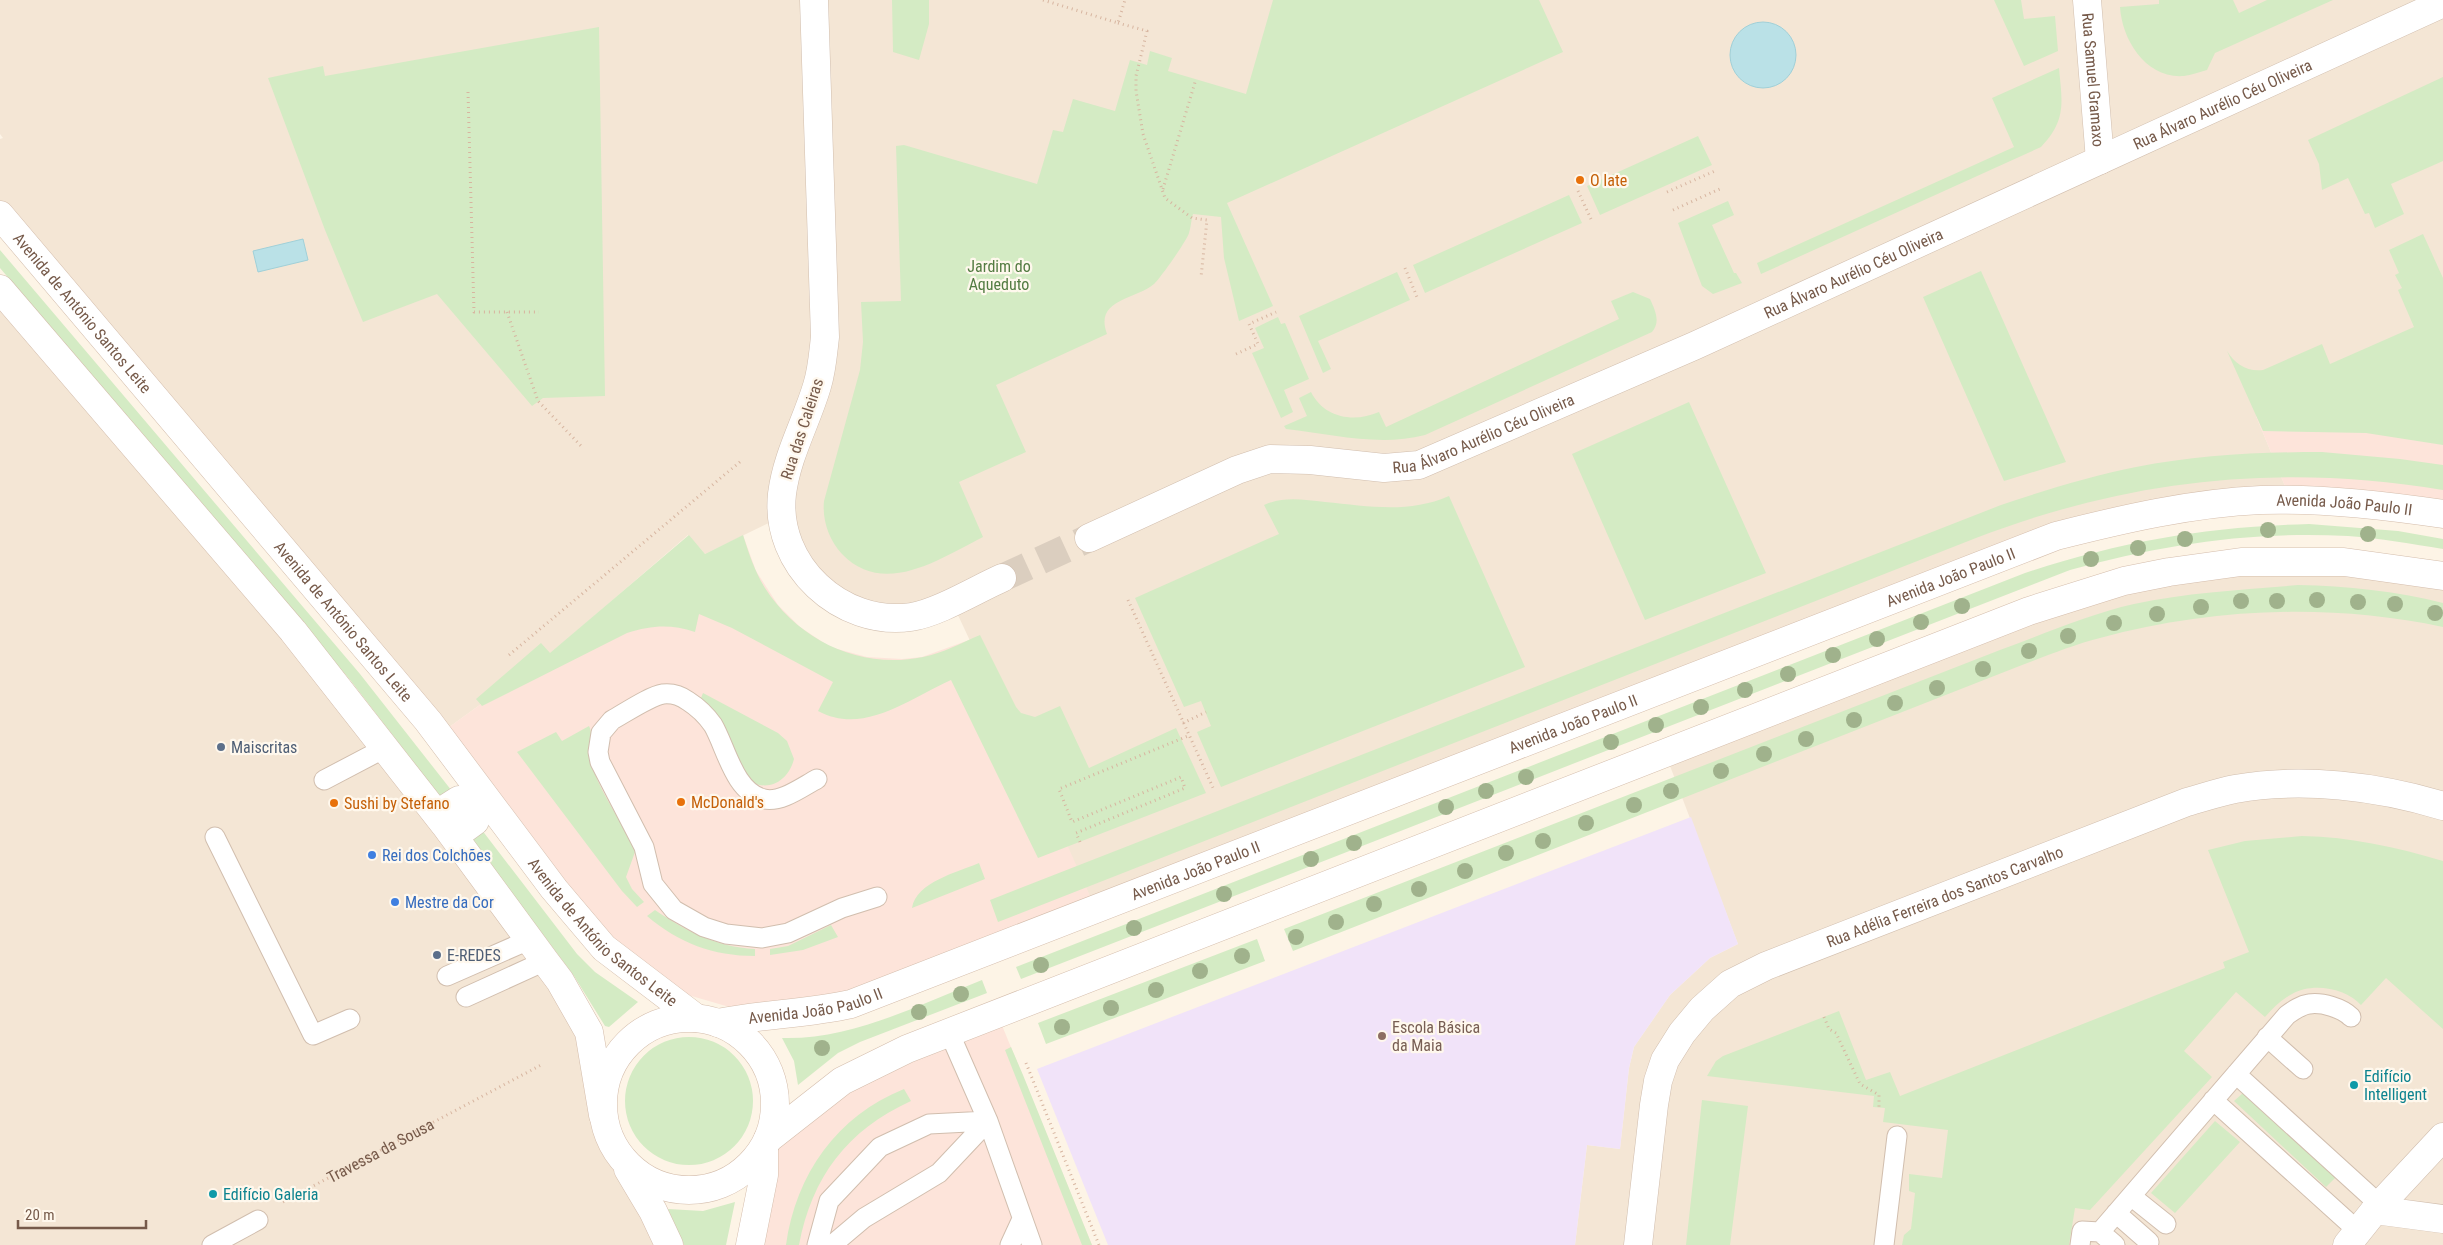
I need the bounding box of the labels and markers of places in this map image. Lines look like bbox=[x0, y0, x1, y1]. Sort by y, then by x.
place label: O Iate bbox=[1590, 171, 1627, 190]
marker: O Iate bbox=[1574, 174, 1586, 186]
place label: Maiscritas bbox=[231, 738, 297, 757]
marker: Maiscritas bbox=[215, 741, 227, 753]
place label: McDonald's bbox=[691, 793, 764, 812]
place label: Sushi by Stefano bbox=[344, 794, 450, 813]
marker: McDonald's bbox=[675, 796, 687, 808]
marker: Sushi by Stefano bbox=[328, 797, 340, 809]
place label: Rei dos Colchões bbox=[382, 846, 491, 865]
marker: Rei dos Colchões bbox=[366, 849, 378, 861]
place label: Mestre da Cor bbox=[405, 893, 494, 912]
marker: Mestre da Cor bbox=[389, 896, 401, 908]
place label: E-REDES bbox=[447, 946, 501, 965]
marker: E-REDES bbox=[431, 949, 443, 961]
place label: Escola Básica da Maia bbox=[1392, 1018, 1480, 1055]
marker: Escola Básica da Maia bbox=[1376, 1030, 1388, 1042]
place label: Edifício Intelligent bbox=[2364, 1067, 2427, 1104]
marker: Edifício Intelligent bbox=[2348, 1079, 2360, 1091]
place label: Edifício Galeria bbox=[223, 1185, 319, 1204]
marker: Edifício Galeria bbox=[207, 1188, 219, 1200]

